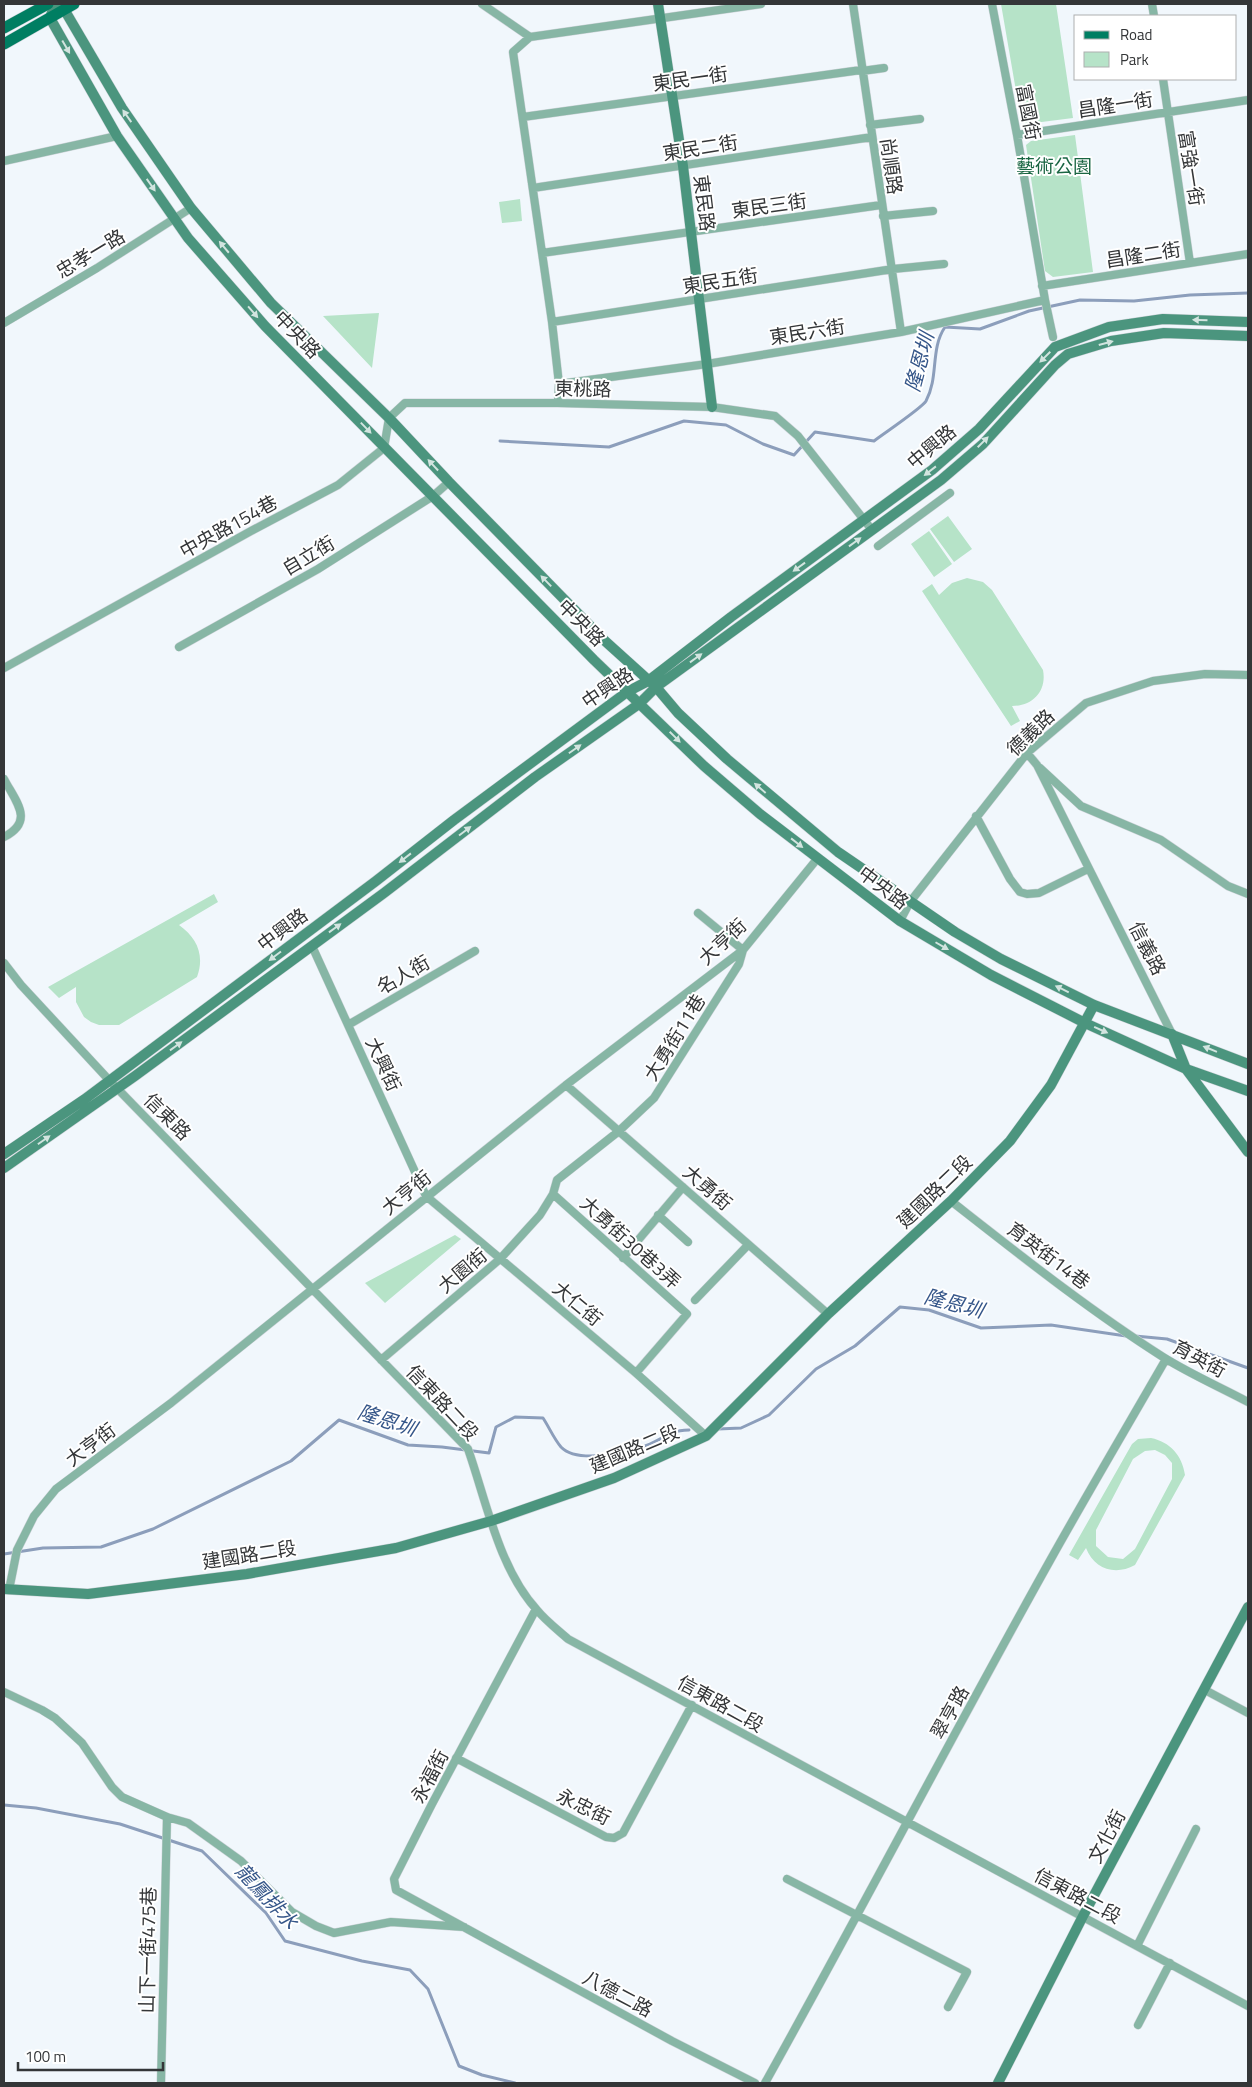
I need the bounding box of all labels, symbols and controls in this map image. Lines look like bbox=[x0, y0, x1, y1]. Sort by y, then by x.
legend bbox=[1074, 15, 1237, 80]
text: Road bbox=[1120, 23, 1152, 46]
one-way arrow bbox=[62, 40, 71, 53]
text: Park bbox=[1120, 48, 1149, 71]
street label: 東民一街 bbox=[650, 58, 730, 98]
street label: 富國街 bbox=[1009, 81, 1049, 143]
street label: 昌隆一街 bbox=[1075, 84, 1155, 124]
one-way arrow bbox=[122, 109, 132, 123]
street label: 東民二街 bbox=[660, 127, 740, 167]
street label: 富強一街 bbox=[1172, 128, 1212, 208]
street label: 尚順路 bbox=[874, 136, 910, 196]
park label: 藝術公園 bbox=[1016, 151, 1092, 180]
street label: 東民路 bbox=[687, 173, 723, 233]
one-way arrow bbox=[146, 178, 156, 192]
street label: 東民三街 bbox=[729, 185, 809, 225]
street label: 忠孝一路 bbox=[50, 221, 130, 285]
street label: 昌隆二街 bbox=[1103, 234, 1183, 274]
one-way arrow bbox=[218, 240, 229, 253]
street label: 東民五街 bbox=[680, 260, 760, 300]
street label: 中央路 bbox=[268, 303, 328, 365]
one-way arrow bbox=[247, 305, 259, 317]
street label: 東民六街 bbox=[767, 311, 847, 351]
one-way arrow bbox=[1191, 316, 1207, 324]
water label: 隆恩圳 bbox=[896, 326, 943, 395]
one-way arrow bbox=[1099, 339, 1114, 347]
one-way arrow bbox=[1039, 350, 1051, 362]
street label: 東桃路 bbox=[554, 373, 612, 403]
street label: 中興路 bbox=[900, 417, 962, 475]
one-way arrow bbox=[360, 422, 372, 434]
one-way arrow bbox=[977, 436, 989, 448]
one-way arrow bbox=[427, 459, 439, 471]
one-way arrow bbox=[923, 466, 937, 476]
street label: 中央路154巷 bbox=[174, 487, 282, 565]
street label: 自立街 bbox=[276, 528, 340, 582]
one-way arrow bbox=[849, 537, 862, 547]
one-way arrow bbox=[792, 562, 806, 572]
one-way arrow bbox=[540, 576, 552, 588]
street label: 中央路 bbox=[552, 592, 612, 652]
one-way arrow bbox=[689, 653, 703, 663]
street label: 中興路 bbox=[575, 659, 639, 715]
street label: 德義路 bbox=[999, 702, 1061, 762]
one-way arrow bbox=[669, 730, 681, 742]
one-way arrow bbox=[568, 744, 582, 754]
one-way arrow bbox=[753, 782, 766, 793]
one-way arrow bbox=[458, 826, 472, 836]
one-way arrow bbox=[790, 838, 803, 849]
one-way arrow bbox=[399, 853, 412, 864]
street label: 中央路 bbox=[853, 858, 915, 916]
street label: 中興路 bbox=[251, 900, 313, 958]
street label: 大亨街 bbox=[691, 911, 753, 971]
street label: 信義路 bbox=[1122, 916, 1174, 980]
one-way arrow bbox=[328, 923, 341, 934]
one-way arrow bbox=[935, 942, 950, 950]
street label: 名人街 bbox=[371, 947, 435, 1001]
one-way arrow bbox=[268, 951, 282, 961]
one-way arrow bbox=[1055, 985, 1069, 993]
street label: 大勇街11巷 bbox=[636, 988, 712, 1086]
one-way arrow bbox=[1094, 1027, 1108, 1035]
street label: 大興街 bbox=[359, 1032, 409, 1096]
one-way arrow bbox=[169, 1041, 183, 1051]
one-way arrow bbox=[1202, 1045, 1217, 1053]
street label: 信東路 bbox=[138, 1086, 198, 1146]
one-way arrow bbox=[37, 1135, 51, 1145]
street label: 建國路二段 bbox=[890, 1148, 978, 1234]
street label: 大勇街 bbox=[677, 1157, 739, 1217]
street label: 大亨街 bbox=[375, 1163, 437, 1221]
street label: 大勇街30巷3弄 bbox=[574, 1189, 688, 1295]
street label: 育英街14巷 bbox=[1001, 1214, 1097, 1296]
street label: 大園街 bbox=[431, 1241, 493, 1299]
street label: 大仁街 bbox=[547, 1274, 609, 1332]
water label: 隆恩圳 bbox=[921, 1280, 990, 1327]
street label: 育英街 bbox=[1168, 1332, 1232, 1384]
street label: 信東路二段 bbox=[400, 1357, 486, 1447]
water label: 隆恩圳 bbox=[354, 1396, 423, 1445]
street label: 大亨街 bbox=[59, 1415, 121, 1473]
street label: 建國路二段 bbox=[585, 1416, 683, 1480]
street label: 建國路二段 bbox=[200, 1532, 298, 1576]
street label: 信東路二段 bbox=[672, 1667, 770, 1739]
street label: 翠亨路 bbox=[922, 1680, 976, 1744]
street label: 永福街 bbox=[403, 1744, 455, 1808]
street label: 永忠街 bbox=[552, 1780, 616, 1832]
street label: 文化街 bbox=[1080, 1804, 1132, 1868]
water label: 龍鳳排水 bbox=[228, 1856, 306, 1937]
street label: 信東路二段 bbox=[1029, 1860, 1127, 1930]
street label: 山下一街475巷 bbox=[131, 1886, 163, 2014]
street label: 八德二路 bbox=[578, 1962, 658, 2024]
scale bar bbox=[18, 2040, 162, 2072]
text: 100 m bbox=[25, 2045, 66, 2068]

